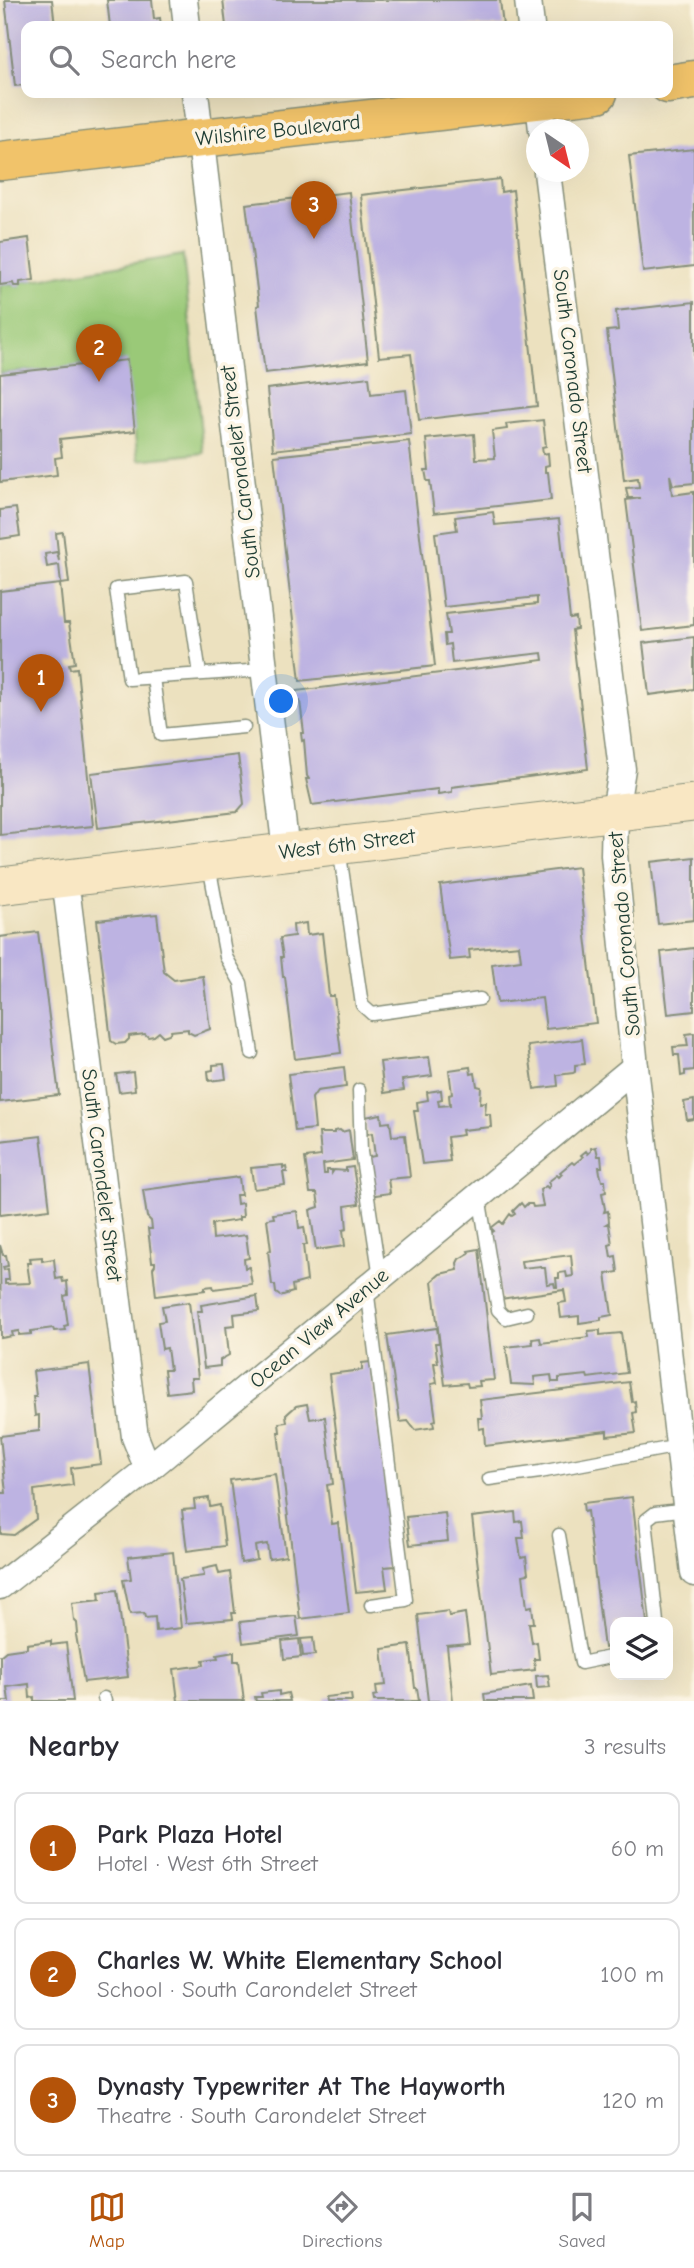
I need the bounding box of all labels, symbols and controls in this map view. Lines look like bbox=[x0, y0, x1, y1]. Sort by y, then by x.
search box bbox=[21, 21, 673, 98]
icon: search bbox=[45, 41, 83, 79]
text: Search here bbox=[101, 45, 236, 75]
street label: Wilshire Boulevard bbox=[194, 109, 362, 151]
north arrow bbox=[526, 119, 589, 182]
pin: 3 bbox=[291, 181, 337, 239]
street label: South Coronado Street bbox=[549, 268, 598, 475]
pin: 2 bbox=[76, 324, 122, 382]
street label: South Carondelet Street bbox=[215, 363, 265, 580]
pin: 1 bbox=[18, 654, 64, 712]
your location bbox=[264, 684, 298, 718]
street label: West 6th Street bbox=[277, 824, 418, 864]
street label: South Coronado Street bbox=[603, 830, 645, 1037]
street label: South Carondelet Street bbox=[77, 1067, 127, 1284]
street label: Ocean View Avenue bbox=[245, 1263, 393, 1393]
map controls bbox=[610, 1617, 673, 1680]
button: layers bbox=[610, 1617, 673, 1680]
text: Nearby bbox=[28, 1729, 119, 1764]
text: 3 results bbox=[584, 1733, 666, 1760]
text: Park Plaza Hotel bbox=[97, 1820, 283, 1850]
text: 1 bbox=[48, 1835, 58, 1862]
text: 60 m bbox=[611, 1835, 664, 1862]
text: Hotel · West 6th Street bbox=[97, 1850, 318, 1877]
text: Charles W. White Elementary School bbox=[97, 1946, 503, 1976]
text: 2 bbox=[47, 1961, 59, 1988]
text: 100 m bbox=[600, 1961, 664, 1988]
text: School · South Carondelet Street bbox=[97, 1976, 417, 2003]
text: Dynasty Typewriter At The Hayworth bbox=[97, 2072, 506, 2102]
text: 3 bbox=[47, 2087, 59, 2114]
text: 120 m bbox=[602, 2087, 664, 2114]
text: Theatre · South Carondelet Street bbox=[97, 2102, 426, 2129]
tab: Map bbox=[88, 2188, 126, 2252]
tab: Directions bbox=[302, 2188, 382, 2252]
tab: Saved bbox=[559, 2188, 606, 2252]

